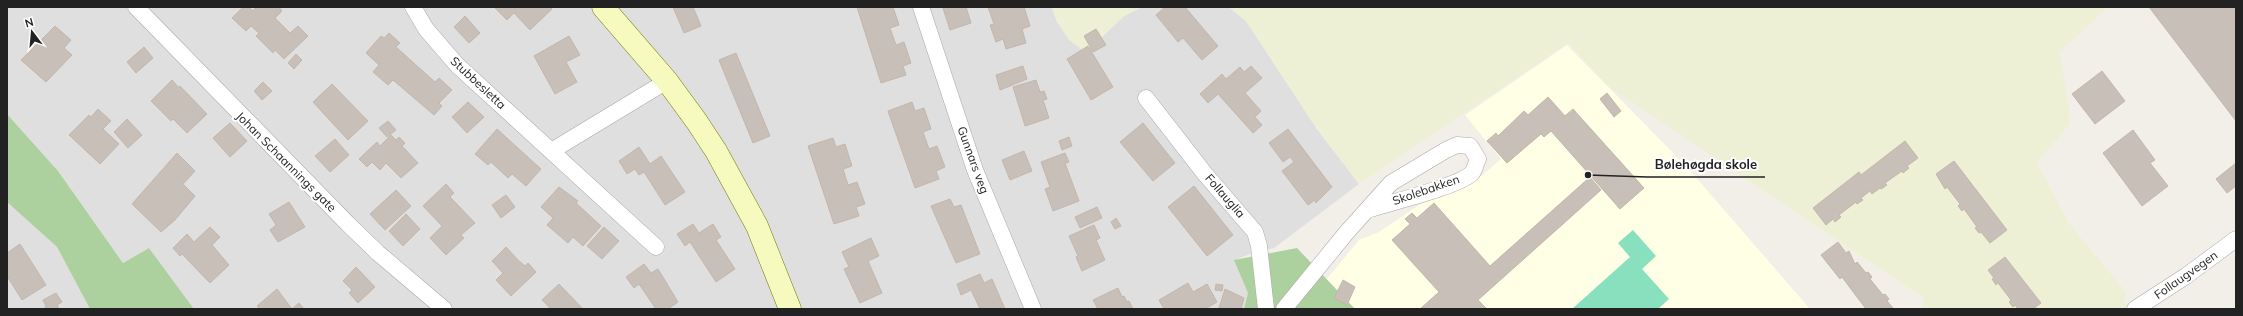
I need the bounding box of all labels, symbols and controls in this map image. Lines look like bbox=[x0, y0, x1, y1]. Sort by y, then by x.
north arrow bbox=[12, 12, 52, 52]
text: N bbox=[23, 15, 35, 30]
street label: Stubbesletta bbox=[448, 53, 509, 112]
street label: Johan Schaannings gate bbox=[233, 108, 340, 215]
street label: Gunnars veg bbox=[954, 124, 993, 195]
callout: Bølehøgda skole bbox=[1647, 152, 1765, 177]
text: Bølehøgda skole bbox=[1655, 156, 1757, 172]
street label: Follauglia bbox=[1202, 171, 1249, 221]
street label: Skolebakken bbox=[1390, 171, 1461, 208]
street label: Follaugvegen bbox=[2151, 247, 2220, 302]

